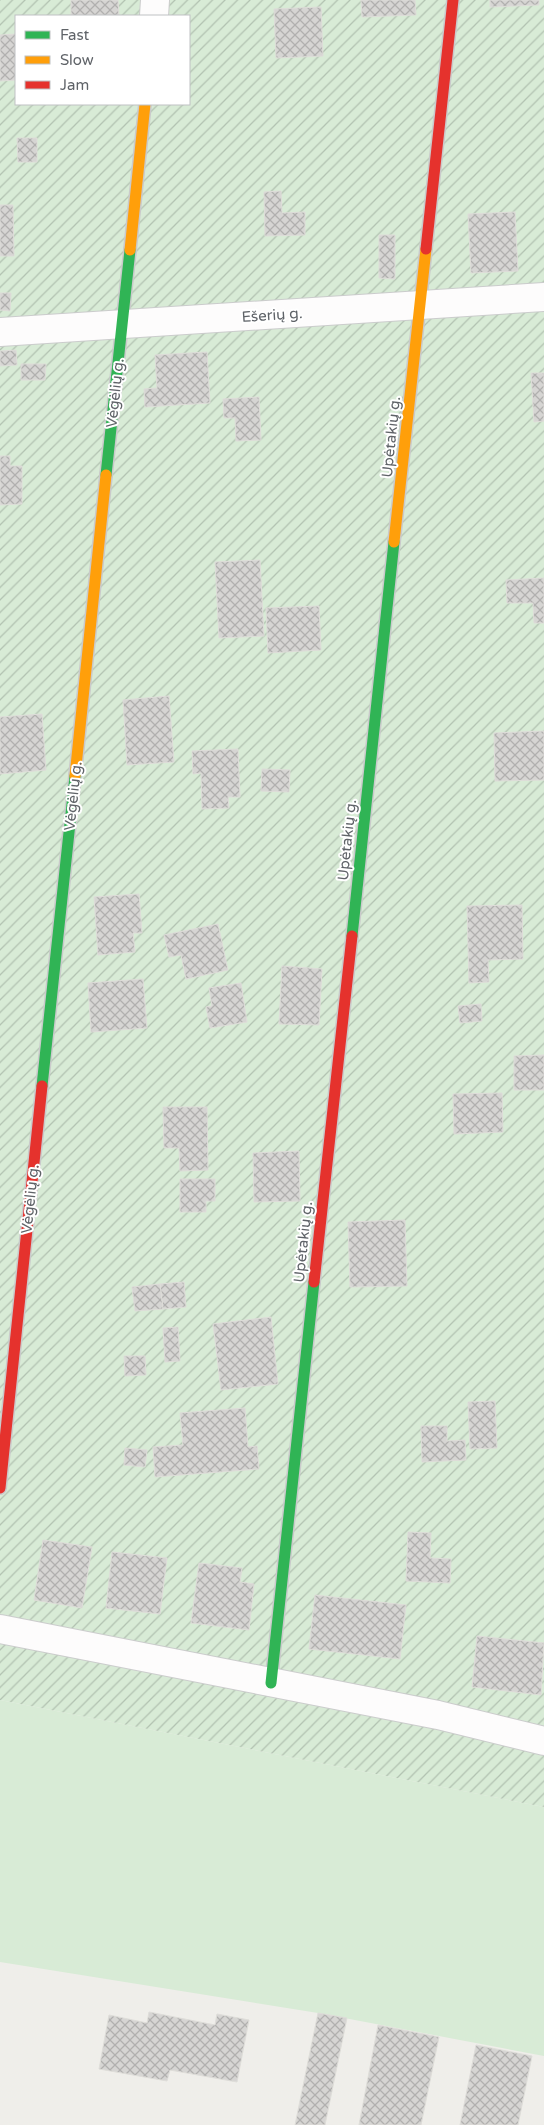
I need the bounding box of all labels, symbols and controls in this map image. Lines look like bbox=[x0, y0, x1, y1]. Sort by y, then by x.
legend bbox=[15, 15, 190, 105]
text: Fast bbox=[60, 26, 90, 44]
text: Slow bbox=[60, 51, 94, 69]
text: Jam bbox=[60, 76, 89, 94]
street label: Ešerių g. bbox=[241, 304, 303, 326]
street label: Vėgėlių g. bbox=[102, 357, 128, 429]
street label: Upėtakių g. bbox=[378, 396, 404, 478]
street label: Vėgėlių g. bbox=[60, 760, 86, 832]
street label: Upėtakių g. bbox=[334, 799, 360, 881]
street label: Vėgėlių g. bbox=[17, 1163, 43, 1235]
street label: Upėtakių g. bbox=[290, 1201, 316, 1283]

